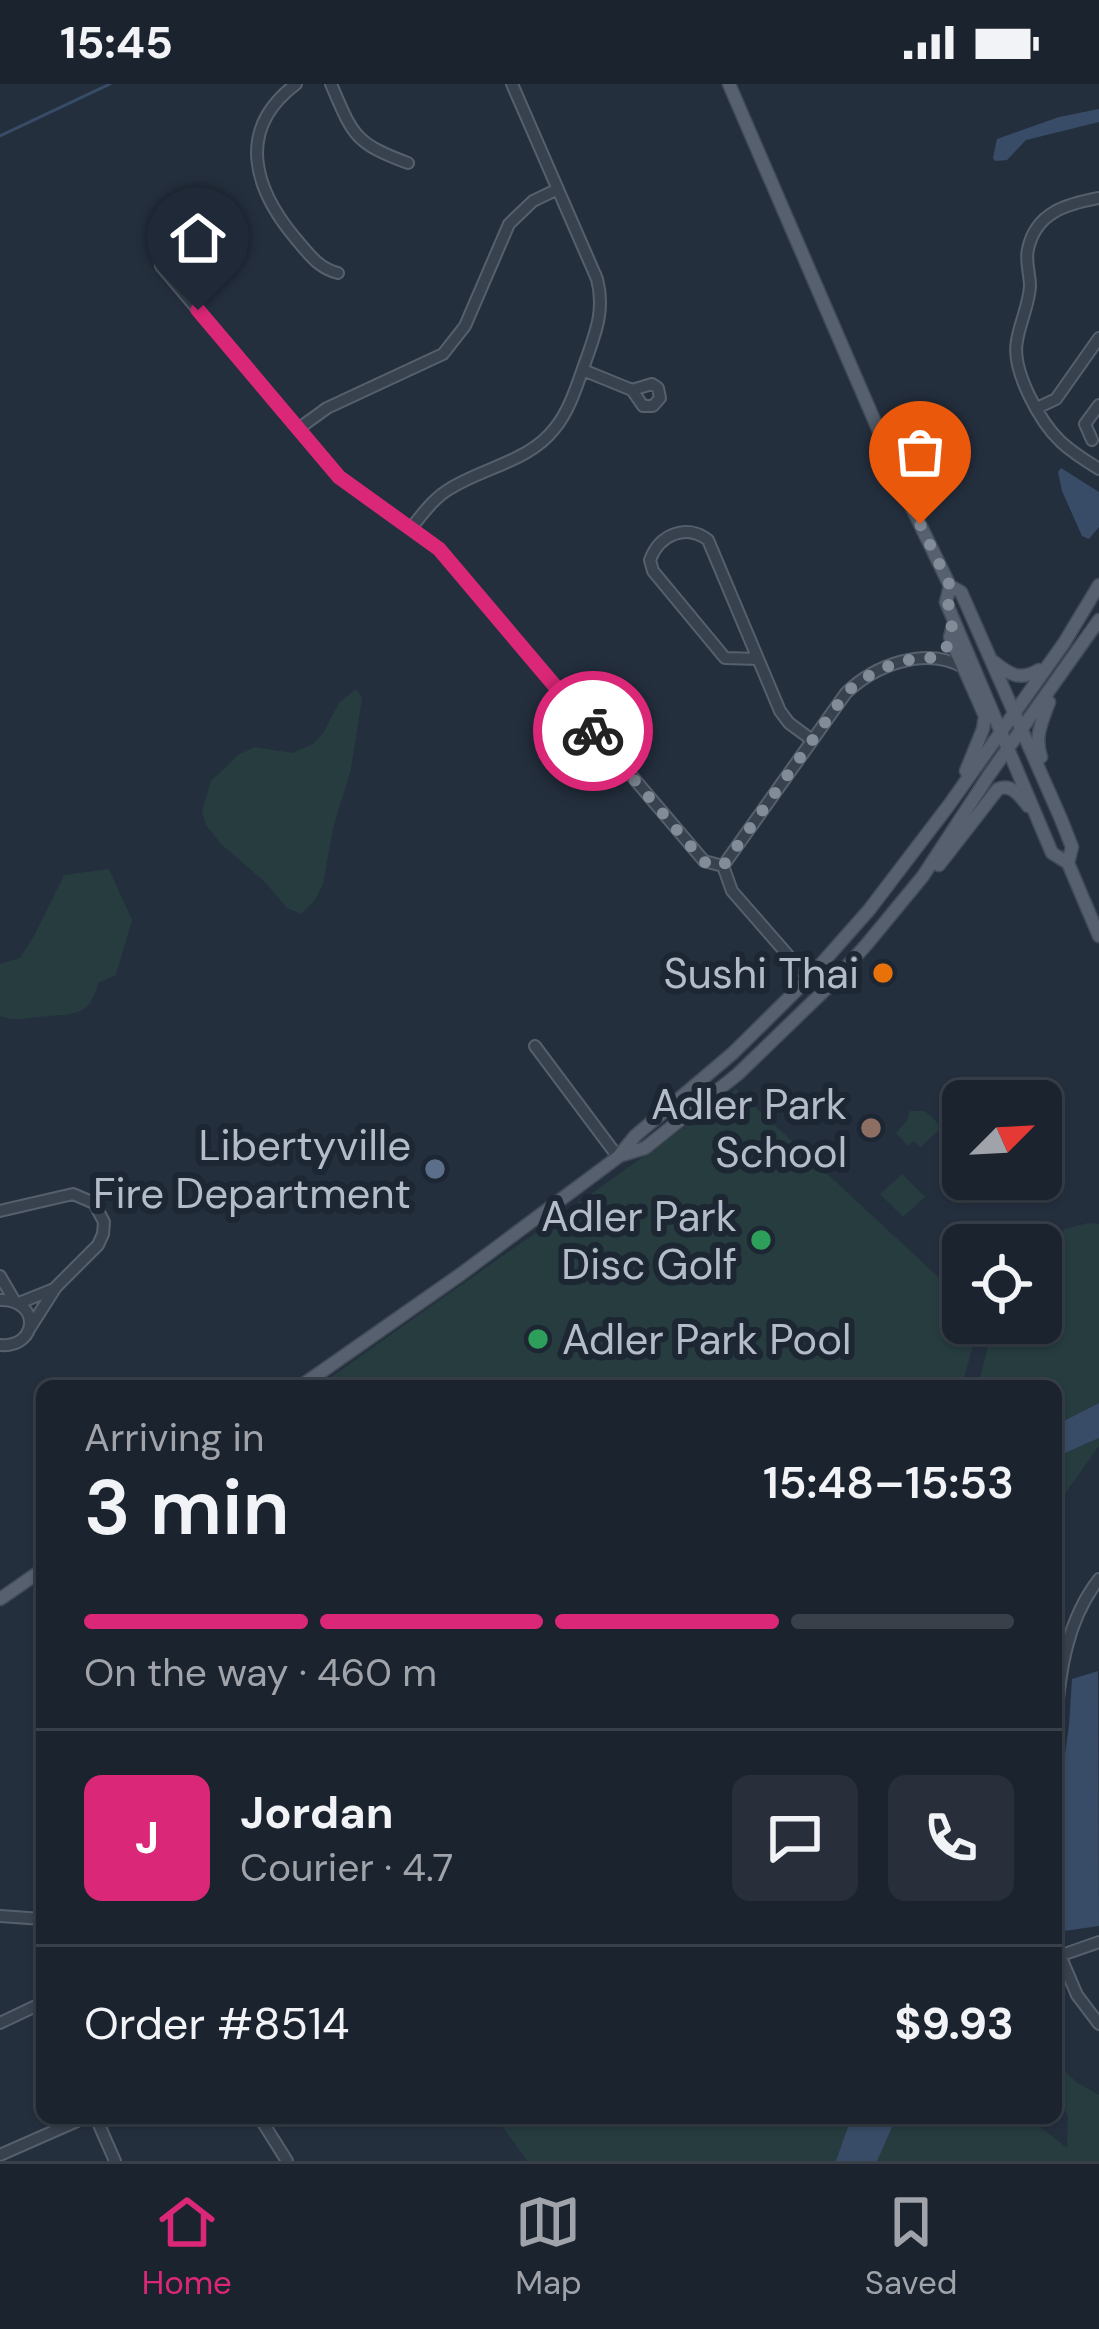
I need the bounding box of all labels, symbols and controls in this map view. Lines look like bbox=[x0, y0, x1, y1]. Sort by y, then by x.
text: 15:45 bbox=[60, 13, 173, 72]
pin bbox=[147, 187, 249, 310]
icon: home bbox=[165, 205, 231, 271]
pin bbox=[869, 401, 971, 524]
icon: bag bbox=[887, 419, 953, 485]
courier bbox=[533, 671, 653, 791]
icon: bike bbox=[560, 698, 626, 764]
place label: Sushi Thai bbox=[663, 946, 859, 1001]
marker: Sushi Thai bbox=[870, 960, 896, 986]
place label: Adler Park School bbox=[651, 1077, 847, 1180]
north arrow bbox=[942, 1080, 1062, 1200]
map controls bbox=[942, 1080, 1062, 1344]
marker: Adler Park School bbox=[858, 1115, 884, 1141]
place label: Libertyville Fire Department bbox=[93, 1118, 411, 1221]
marker: Libertyville Fire Department bbox=[422, 1156, 448, 1182]
place label: Adler Park Disc Golf bbox=[541, 1189, 737, 1292]
button: locate bbox=[942, 1224, 1062, 1344]
marker: Adler Park Disc Golf bbox=[748, 1227, 774, 1253]
place label: Adler Park Pool bbox=[562, 1312, 851, 1367]
marker: Adler Park Pool bbox=[525, 1326, 551, 1352]
text: Arriving in bbox=[84, 1412, 264, 1463]
text: 15:48–15:53 bbox=[763, 1453, 1014, 1512]
text: 3 min bbox=[84, 1457, 290, 1558]
text: On the way · 460 m bbox=[84, 1647, 437, 1698]
button: chat bbox=[732, 1775, 858, 1901]
button: phone bbox=[888, 1775, 1014, 1901]
text: Jordan bbox=[240, 1783, 393, 1842]
text: J bbox=[135, 1808, 159, 1867]
text: Courier · 4.7 bbox=[240, 1842, 453, 1893]
text: Order #8514 bbox=[84, 1994, 349, 2053]
text: $9.93 bbox=[894, 1994, 1014, 2053]
tab: Home bbox=[142, 2189, 232, 2304]
tab: Map bbox=[515, 2189, 582, 2304]
tab: Saved bbox=[865, 2189, 957, 2304]

